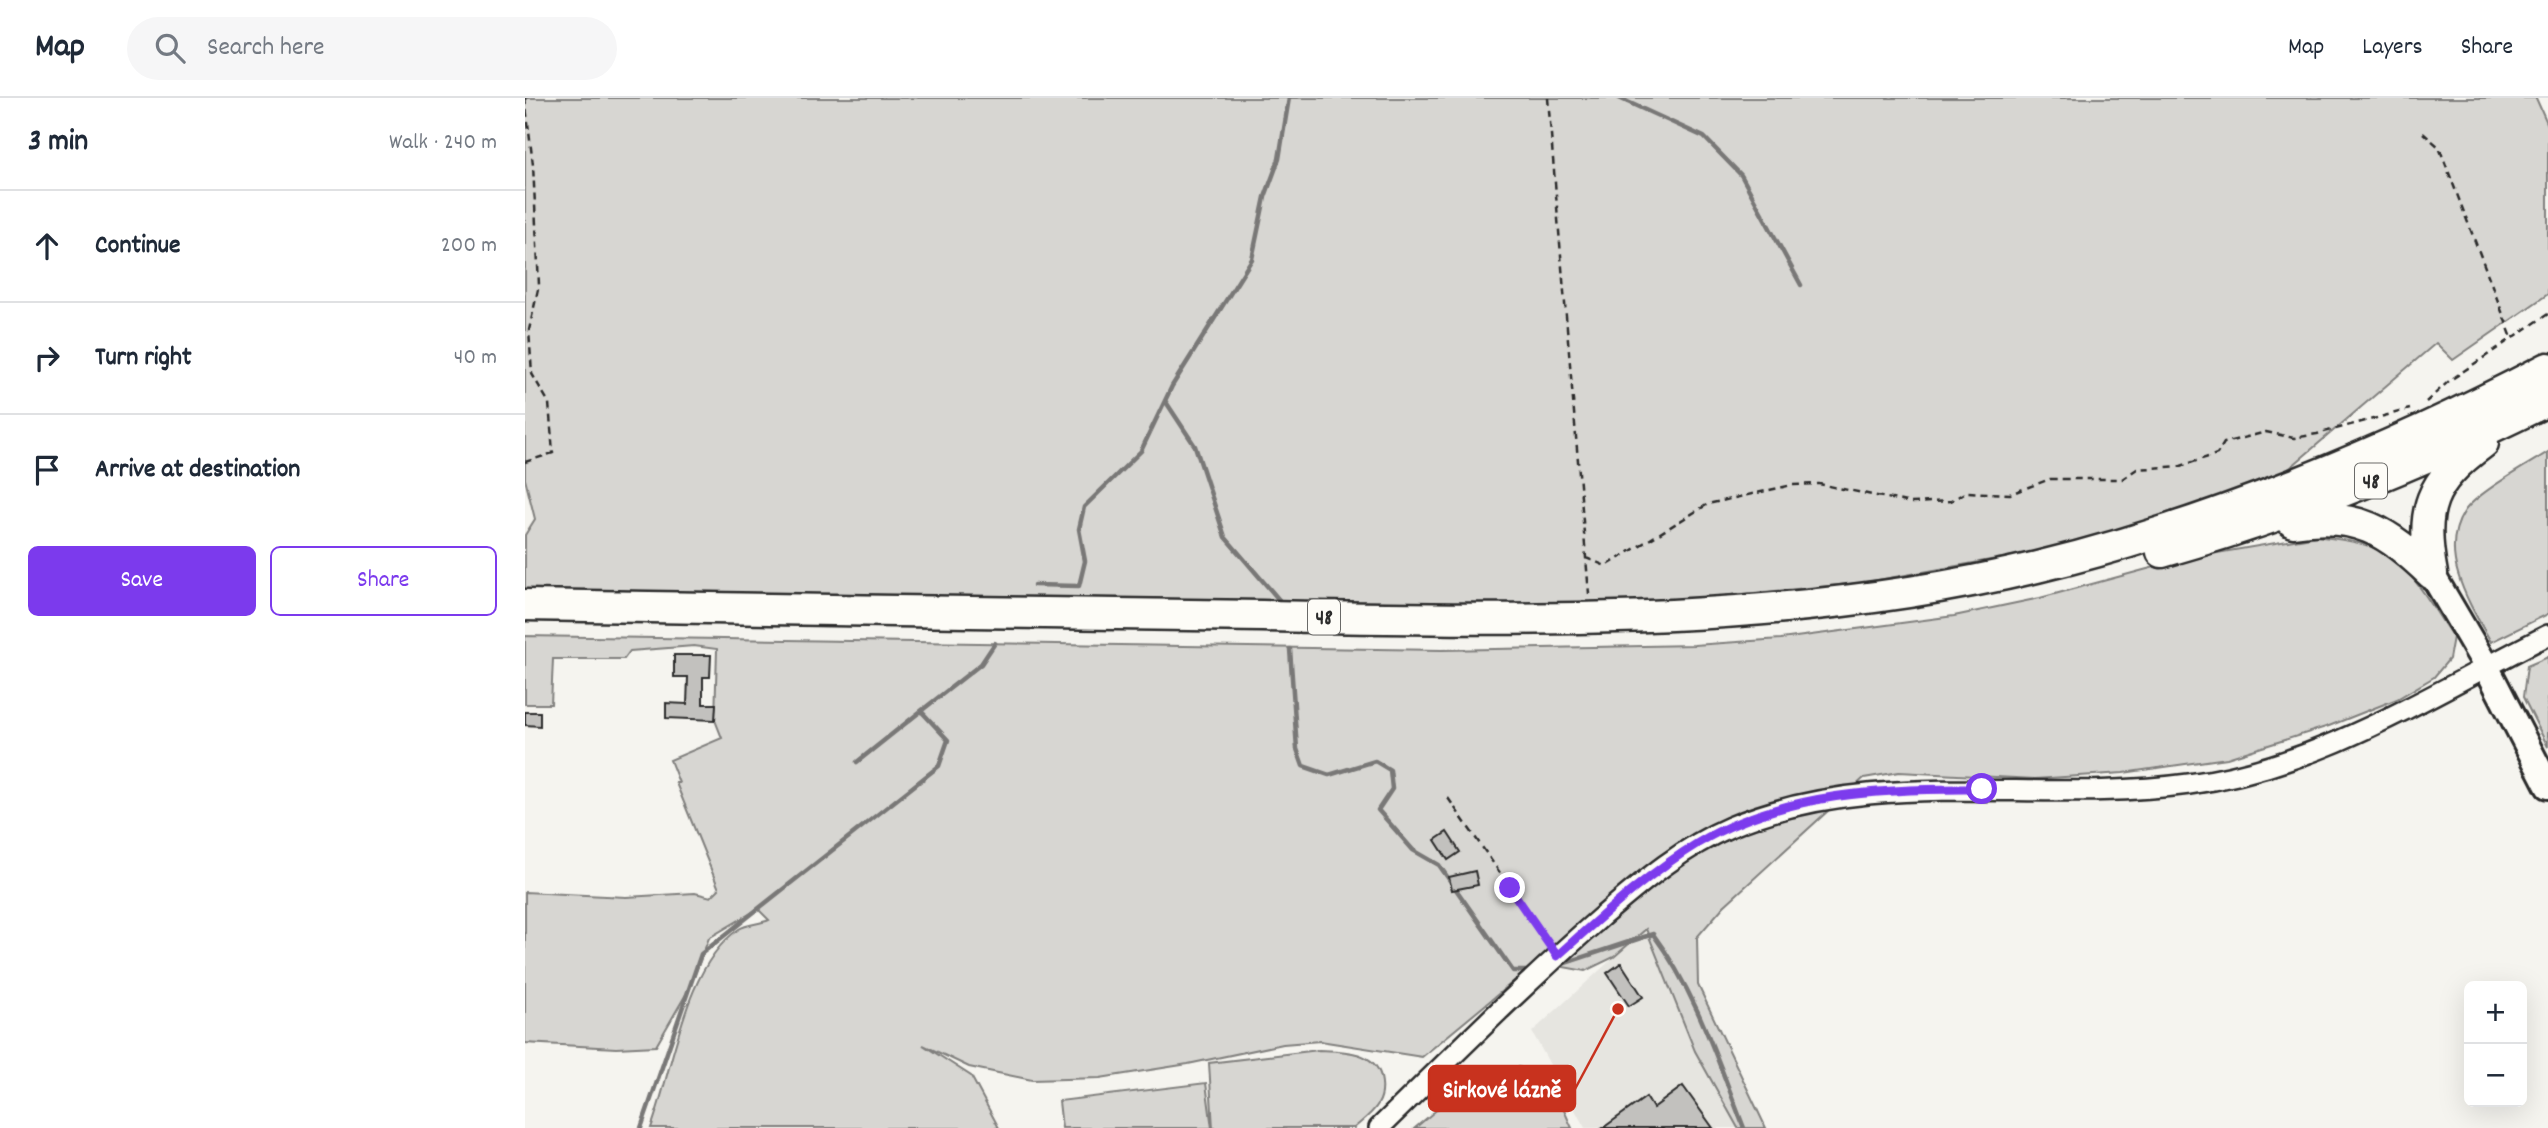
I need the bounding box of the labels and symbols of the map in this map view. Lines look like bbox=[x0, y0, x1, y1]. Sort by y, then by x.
road number: 48 bbox=[2355, 464, 2387, 498]
road number: 48 bbox=[1308, 600, 1340, 634]
route start bbox=[1966, 773, 1997, 804]
route end bbox=[1494, 872, 1525, 903]
callout: Sirkové lázně bbox=[1429, 1066, 1575, 1111]
text: Sirkové lázně bbox=[1443, 1075, 1561, 1109]

